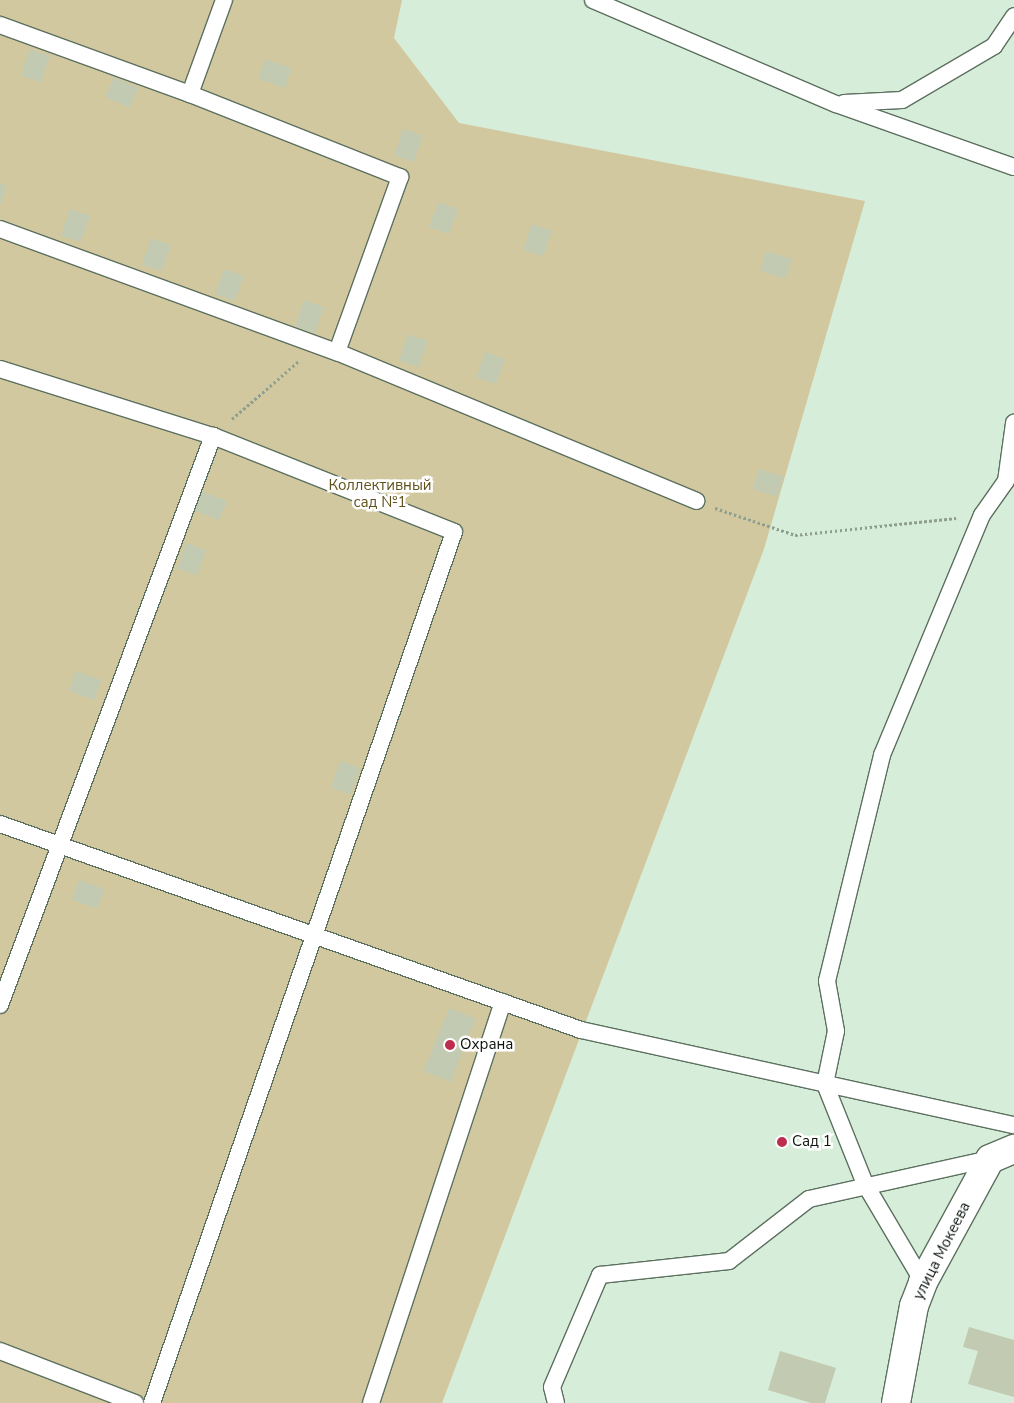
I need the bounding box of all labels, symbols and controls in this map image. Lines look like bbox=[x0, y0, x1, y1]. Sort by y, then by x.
park label: Коллективный сад №1 bbox=[328, 476, 432, 511]
place label: Охрана bbox=[460, 1036, 513, 1054]
marker: Охрана bbox=[444, 1039, 456, 1051]
place label: Сад 1 bbox=[792, 1133, 832, 1151]
marker: Сад 1 bbox=[776, 1136, 788, 1148]
street label: улица Мокеева bbox=[910, 1199, 974, 1303]

